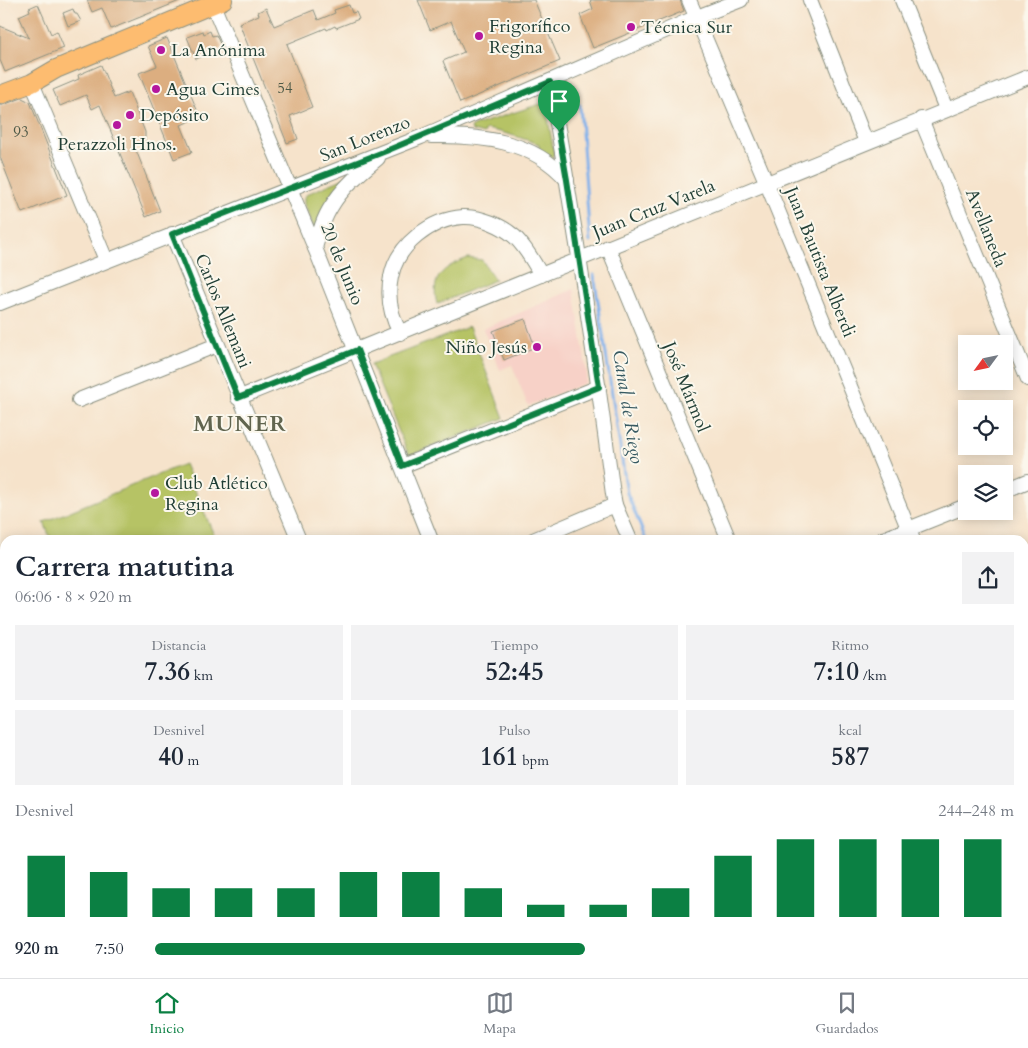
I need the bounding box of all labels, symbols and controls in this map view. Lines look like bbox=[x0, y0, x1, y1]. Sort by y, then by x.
place label: Frigorífico Regina bbox=[489, 14, 571, 60]
place label: Técnica Sur bbox=[641, 15, 733, 40]
marker: Técnica Sur bbox=[625, 21, 637, 33]
marker: Frigorífico Regina bbox=[473, 30, 485, 42]
place label: La Anónima bbox=[171, 38, 266, 63]
marker: La Anónima bbox=[155, 44, 167, 56]
place label: Agua Cimes bbox=[166, 77, 260, 102]
house number: 54 bbox=[277, 78, 293, 98]
pin bbox=[538, 80, 580, 131]
marker: Agua Cimes bbox=[150, 83, 162, 95]
icon: arrive bbox=[545, 87, 573, 115]
place label: Depósito bbox=[140, 103, 209, 128]
marker: Depósito bbox=[124, 109, 136, 121]
street label: San Lorenzo bbox=[316, 109, 414, 168]
marker: Perazzoli Hnos. bbox=[111, 119, 123, 131]
house number: 93 bbox=[13, 122, 29, 142]
place label: Perazzoli Hnos. bbox=[57, 132, 177, 157]
street label: Juan Cruz Varela bbox=[586, 173, 719, 246]
street label: Juan Bautista Alberdi bbox=[777, 180, 862, 341]
street label: Avellaneda bbox=[959, 185, 1013, 271]
street label: 20 de Junio bbox=[314, 219, 370, 309]
street label: Carlos Allemani bbox=[189, 250, 257, 372]
place label: Niño Jesús bbox=[446, 335, 527, 360]
street label: José Mármol bbox=[655, 335, 716, 436]
north arrow bbox=[958, 335, 1012, 390]
map controls bbox=[958, 335, 1013, 520]
marker: Niño Jesús bbox=[531, 341, 543, 353]
water label: Canal de Riego bbox=[606, 348, 650, 466]
button: locate bbox=[958, 400, 1013, 455]
district label: MUNER bbox=[193, 409, 287, 439]
button: layers bbox=[958, 465, 1013, 520]
place label: Club Atlético Regina bbox=[165, 471, 268, 517]
marker: Club Atlético Regina bbox=[149, 487, 161, 499]
text: Carrera matutina bbox=[15, 548, 234, 586]
button: share bbox=[962, 552, 1014, 604]
text: 06:06 · 8 × 920 m bbox=[15, 586, 132, 608]
text: Distancia bbox=[151, 636, 206, 655]
text: Tiempo bbox=[491, 636, 538, 655]
text: Ritmo bbox=[831, 636, 869, 655]
text: 7.36 bbox=[144, 655, 190, 689]
text: 52:45 bbox=[485, 655, 544, 689]
text: 7:10 bbox=[814, 655, 859, 689]
text: km bbox=[190, 666, 213, 685]
text: /km bbox=[859, 666, 887, 685]
text: Desnivel bbox=[153, 721, 204, 740]
text: Pulso bbox=[499, 721, 530, 740]
text: kcal bbox=[838, 721, 862, 740]
text: 40 bbox=[158, 740, 184, 774]
text: 161 bbox=[480, 740, 518, 774]
text: 587 bbox=[831, 740, 869, 774]
text: m bbox=[184, 751, 199, 770]
text: bpm bbox=[518, 751, 549, 770]
text: Desnivel bbox=[15, 800, 74, 822]
text: 244–248 m bbox=[938, 800, 1014, 822]
text: 920 m bbox=[15, 938, 59, 960]
text: 7:50 bbox=[95, 938, 124, 960]
tab: Inicio bbox=[150, 989, 184, 1038]
tab: Mapa bbox=[483, 989, 516, 1038]
tab: Guardados bbox=[815, 989, 878, 1038]

